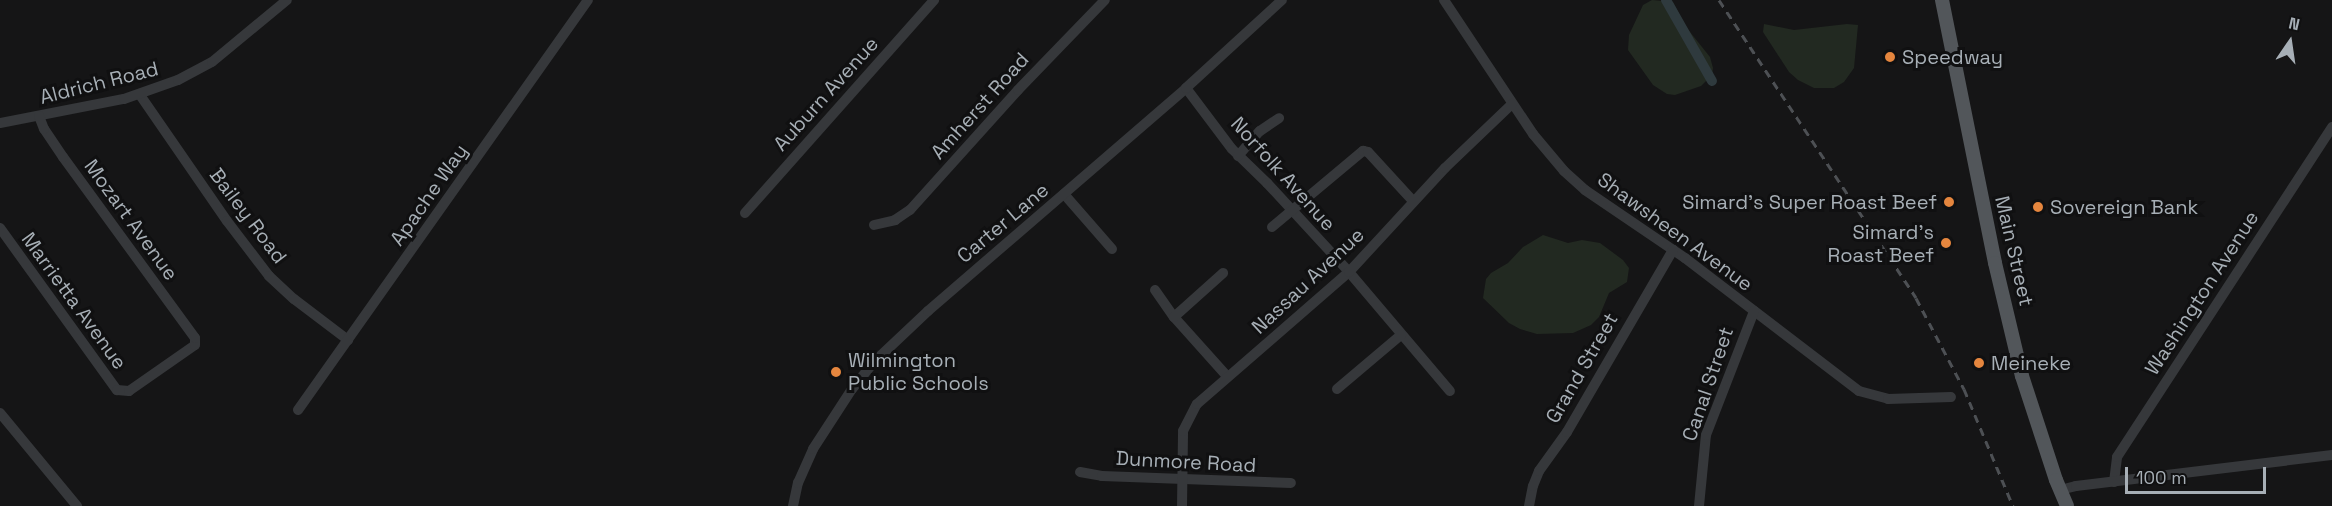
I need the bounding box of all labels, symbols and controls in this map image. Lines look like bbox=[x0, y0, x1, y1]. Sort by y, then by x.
north arrow bbox=[2260, 12, 2320, 72]
text: N bbox=[2287, 13, 2302, 35]
street label: Auburn Avenue bbox=[768, 32, 884, 156]
place label: Speedway bbox=[1902, 45, 2003, 69]
street label: Amherst Road bbox=[926, 48, 1034, 164]
marker: Speedway bbox=[1883, 50, 1897, 64]
street label: Aldrich Road bbox=[37, 57, 161, 109]
street label: Norfolk Avenue bbox=[1225, 112, 1341, 236]
street label: Apache Way bbox=[385, 140, 473, 250]
street label: Mozart Avenue bbox=[79, 155, 183, 285]
street label: Bailey Road bbox=[204, 164, 292, 268]
street label: Shawsheen Avenue bbox=[1593, 168, 1757, 296]
street label: Carter Lane bbox=[952, 178, 1054, 268]
place label: Simard's Super Roast Beef bbox=[1682, 190, 1937, 214]
street label: Main Street bbox=[1990, 194, 2038, 308]
marker: Simard's Super Roast Beef bbox=[1942, 195, 1956, 209]
place label: Sovereign Bank bbox=[2050, 195, 2198, 219]
marker: Sovereign Bank bbox=[2031, 200, 2045, 214]
street label: Washington Avenue bbox=[2140, 206, 2264, 380]
place label: Simard's Roast Beef bbox=[1828, 220, 1934, 267]
street label: Nassau Avenue bbox=[1247, 223, 1369, 339]
street label: Marrietta Avenue bbox=[16, 228, 132, 374]
marker: Simard's Roast Beef bbox=[1939, 236, 1953, 250]
street label: Grand Street bbox=[1541, 309, 1623, 427]
street label: Canal Street bbox=[1677, 324, 1739, 444]
place label: Wilmington Public Schools bbox=[848, 348, 989, 395]
place label: Meineke bbox=[1991, 351, 2071, 375]
marker: Meineke bbox=[1972, 356, 1986, 370]
marker: Wilmington Public Schools bbox=[829, 365, 843, 379]
street label: Dunmore Road bbox=[1115, 446, 1257, 478]
scale bar bbox=[2128, 455, 2269, 493]
text: 100 m bbox=[2136, 466, 2187, 489]

